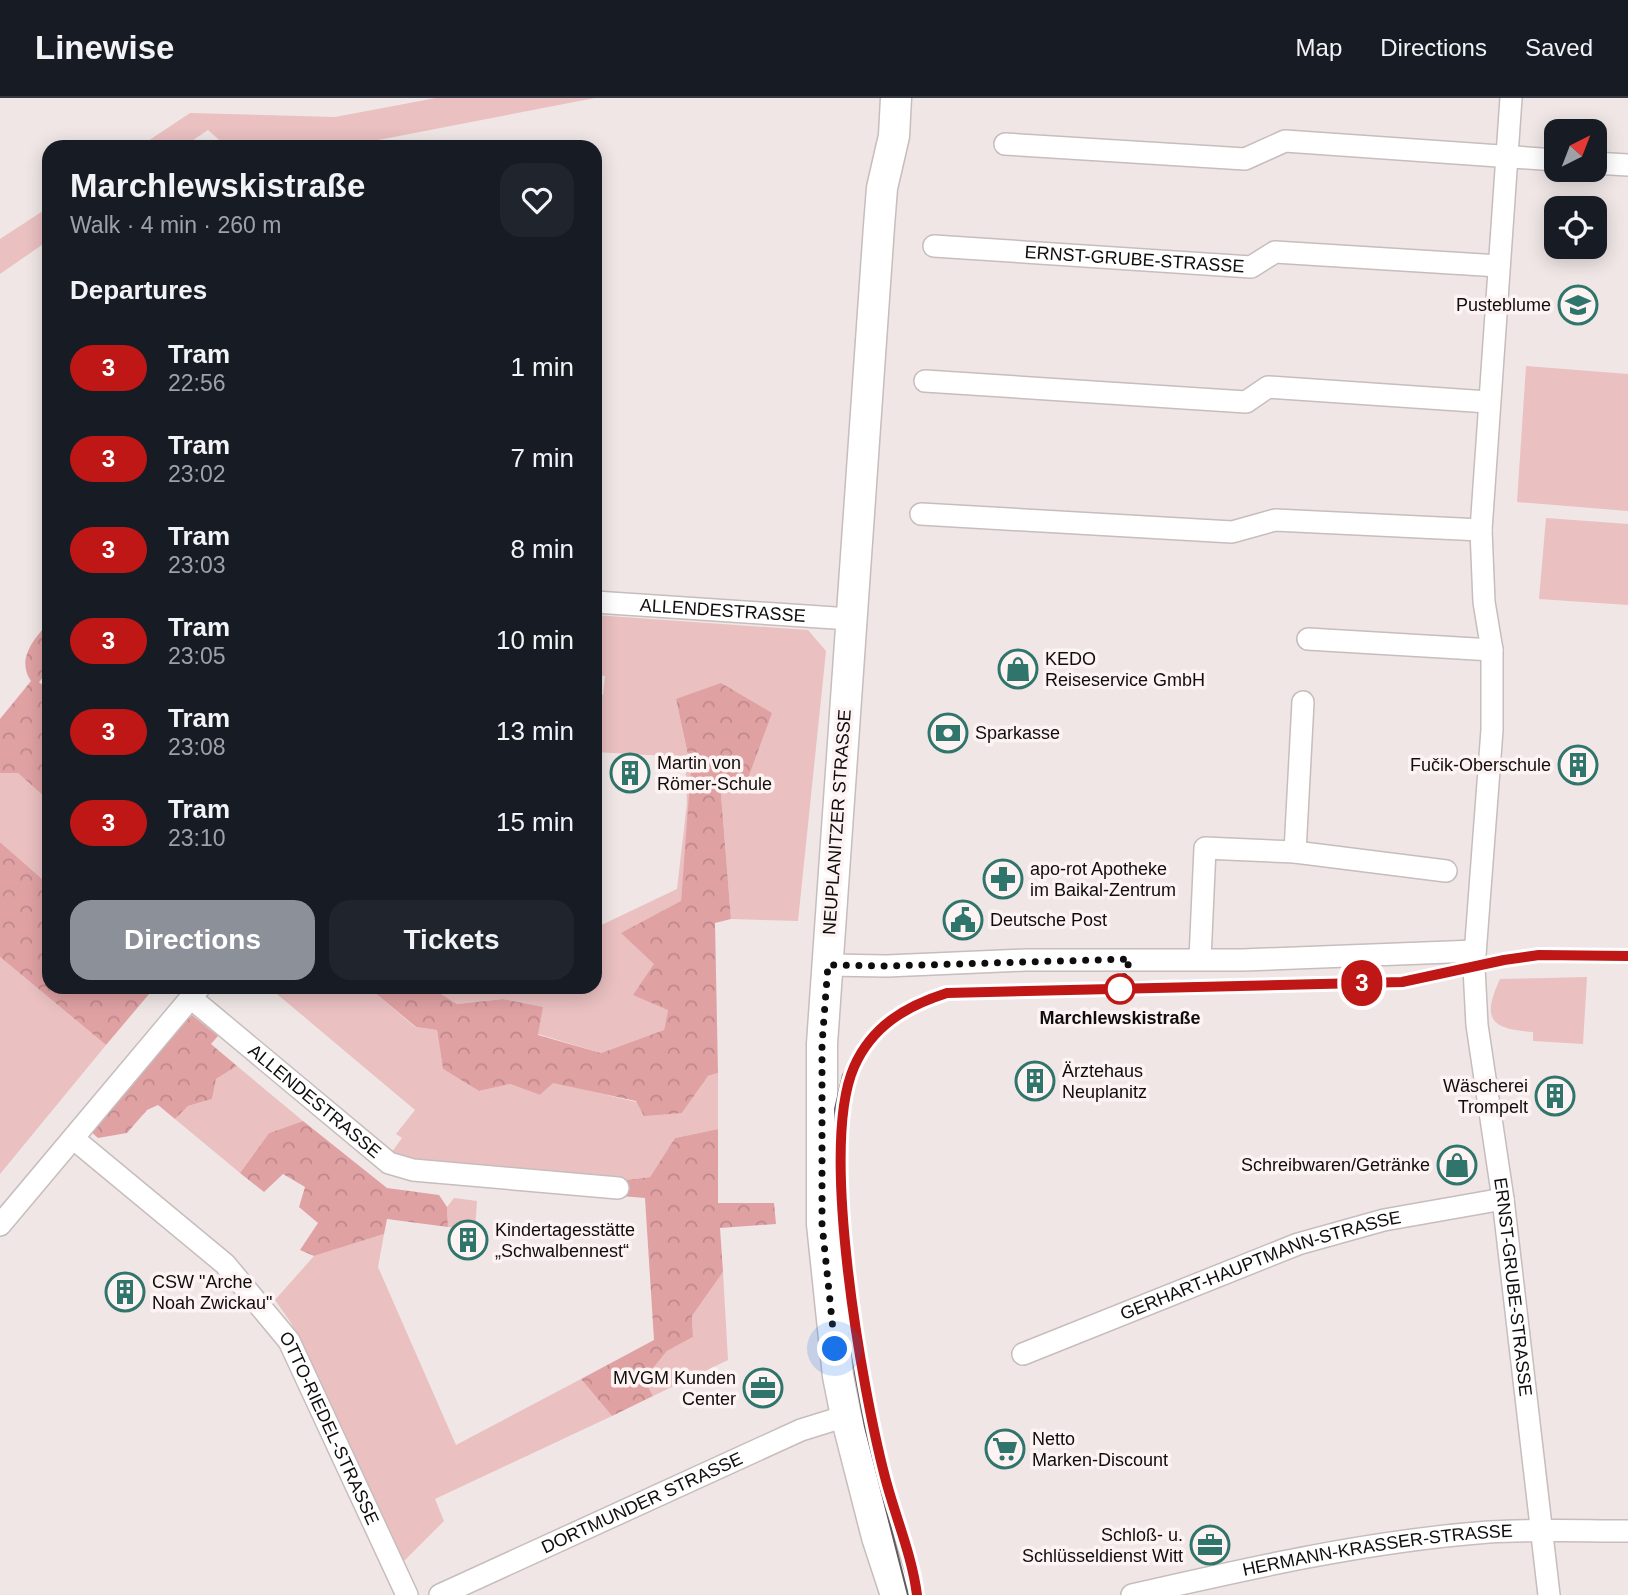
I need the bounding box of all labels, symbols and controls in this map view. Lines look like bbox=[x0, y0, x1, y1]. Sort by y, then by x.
text: Linewise bbox=[35, 29, 174, 66]
text: Map bbox=[1296, 34, 1342, 61]
text: Directions bbox=[1380, 34, 1487, 61]
text: Saved bbox=[1525, 34, 1593, 61]
north arrow bbox=[1544, 119, 1606, 182]
map controls bbox=[1544, 119, 1607, 259]
button: heart bbox=[500, 163, 574, 237]
text: Marchlewskistraße bbox=[70, 167, 365, 204]
button: locate bbox=[1544, 196, 1607, 259]
text: Walk · 4 min · 260 m bbox=[70, 212, 281, 238]
street label: ERNST-GRUBE-STRASSE bbox=[1024, 242, 1245, 277]
text: Departures bbox=[70, 275, 207, 305]
school or university icon: Pusteblume bbox=[1557, 284, 1599, 326]
place label: Pusteblume bbox=[1456, 295, 1551, 315]
text: Tram bbox=[168, 339, 230, 369]
text: 1 min bbox=[510, 352, 574, 382]
text: 3 bbox=[102, 354, 115, 381]
text: 22:56 bbox=[168, 370, 226, 396]
text: Tram bbox=[168, 430, 230, 460]
text: 7 min bbox=[510, 443, 574, 473]
text: 3 bbox=[102, 445, 115, 472]
text: 23:02 bbox=[168, 461, 226, 487]
text: Tram bbox=[168, 521, 230, 551]
text: 8 min bbox=[510, 534, 574, 564]
text: 3 bbox=[102, 536, 115, 563]
text: 23:03 bbox=[168, 552, 226, 578]
street label: ALLENDESTRASSE bbox=[639, 595, 806, 626]
text: Tram bbox=[168, 612, 230, 642]
text: 10 min bbox=[496, 625, 574, 655]
text: 3 bbox=[102, 627, 115, 654]
text: 23:05 bbox=[168, 643, 226, 669]
shop icon: KEDO Reiseservice GmbH bbox=[997, 648, 1039, 690]
place label: KEDO Reiseservice GmbH bbox=[1045, 649, 1205, 690]
text: Tram bbox=[168, 703, 230, 733]
street label: NEUPLANITZER STRASSE bbox=[819, 709, 855, 935]
bank icon: Sparkasse bbox=[927, 712, 969, 754]
text: 13 min bbox=[496, 716, 574, 746]
text: 3 bbox=[102, 718, 115, 745]
place label: Sparkasse bbox=[975, 723, 1060, 743]
text: 23:08 bbox=[168, 734, 226, 760]
building icon: Fučik-Oberschule bbox=[1557, 744, 1599, 786]
building icon: Martin von Römer-Schule bbox=[609, 752, 651, 794]
place label: Martin von Römer-Schule bbox=[657, 753, 772, 794]
place label: Fučik-Oberschule bbox=[1410, 755, 1551, 775]
text: Tram bbox=[168, 794, 230, 824]
text: 15 min bbox=[496, 807, 574, 837]
text: 3 bbox=[102, 809, 115, 836]
text: 23:10 bbox=[168, 825, 226, 851]
pharmacy icon: apo-rot Apotheke im Baikal-Zentrum bbox=[982, 858, 1024, 900]
place label: apo-rot Apotheke im Baikal-Zentrum bbox=[1030, 859, 1176, 900]
public building icon: Deutsche Post bbox=[942, 899, 984, 941]
button: Directions bbox=[70, 900, 315, 980]
button: Tickets bbox=[329, 900, 574, 980]
place label: Deutsche Post bbox=[990, 910, 1107, 930]
line badge: 3 bbox=[1339, 960, 1385, 1006]
text: 3 bbox=[1355, 969, 1369, 996]
marker: Marchlewskistraße bbox=[1105, 974, 1135, 1004]
place label: Marchlewskistraße bbox=[1039, 1008, 1201, 1028]
street label: ALLENDESTRASSE bbox=[244, 1040, 385, 1162]
building icon: Ärztehaus Neuplanitz bbox=[1014, 1060, 1056, 1102]
place label: Ärztehaus Neuplanitz bbox=[1062, 1061, 1147, 1102]
building icon: Wäscherei Trompelt bbox=[1534, 1075, 1576, 1117]
place label: Wäscherei Trompelt bbox=[1443, 1076, 1528, 1117]
shop icon: Schreibwaren/Getränke bbox=[1436, 1144, 1478, 1186]
place label: Schreibwaren/Getränke bbox=[1241, 1155, 1430, 1175]
street label: ERNST-GRUBE-STRASSE bbox=[1490, 1176, 1536, 1397]
street label: GERHART-HAUPTMANN-STRASSE bbox=[1117, 1207, 1402, 1324]
building icon: Kindertagesstätte „Schwalbennest“ bbox=[447, 1219, 489, 1261]
place label: Kindertagesstätte „Schwalbennest“ bbox=[495, 1220, 635, 1261]
building icon: CSW "Arche Noah Zwickau" bbox=[104, 1271, 146, 1313]
place label: CSW "Arche Noah Zwickau" bbox=[152, 1272, 272, 1313]
street label: OTTO-RIEDEL-STRASSE bbox=[275, 1327, 383, 1528]
your location bbox=[817, 1331, 852, 1366]
office icon: MVGM Kunden Center bbox=[742, 1367, 784, 1409]
place label: MVGM Kunden Center bbox=[613, 1368, 736, 1409]
supermarket icon: Netto Marken-Discount bbox=[984, 1428, 1026, 1470]
place label: Netto Marken-Discount bbox=[1032, 1429, 1168, 1470]
street label: DORTMUNDER STRASSE bbox=[538, 1448, 746, 1557]
street label: HERMANN-KRASSER-STRASSE bbox=[1241, 1521, 1513, 1580]
office icon: Schloß- u. Schlüsseldienst Witt bbox=[1189, 1524, 1231, 1566]
place label: Schloß- u. Schlüsseldienst Witt bbox=[1022, 1525, 1183, 1566]

